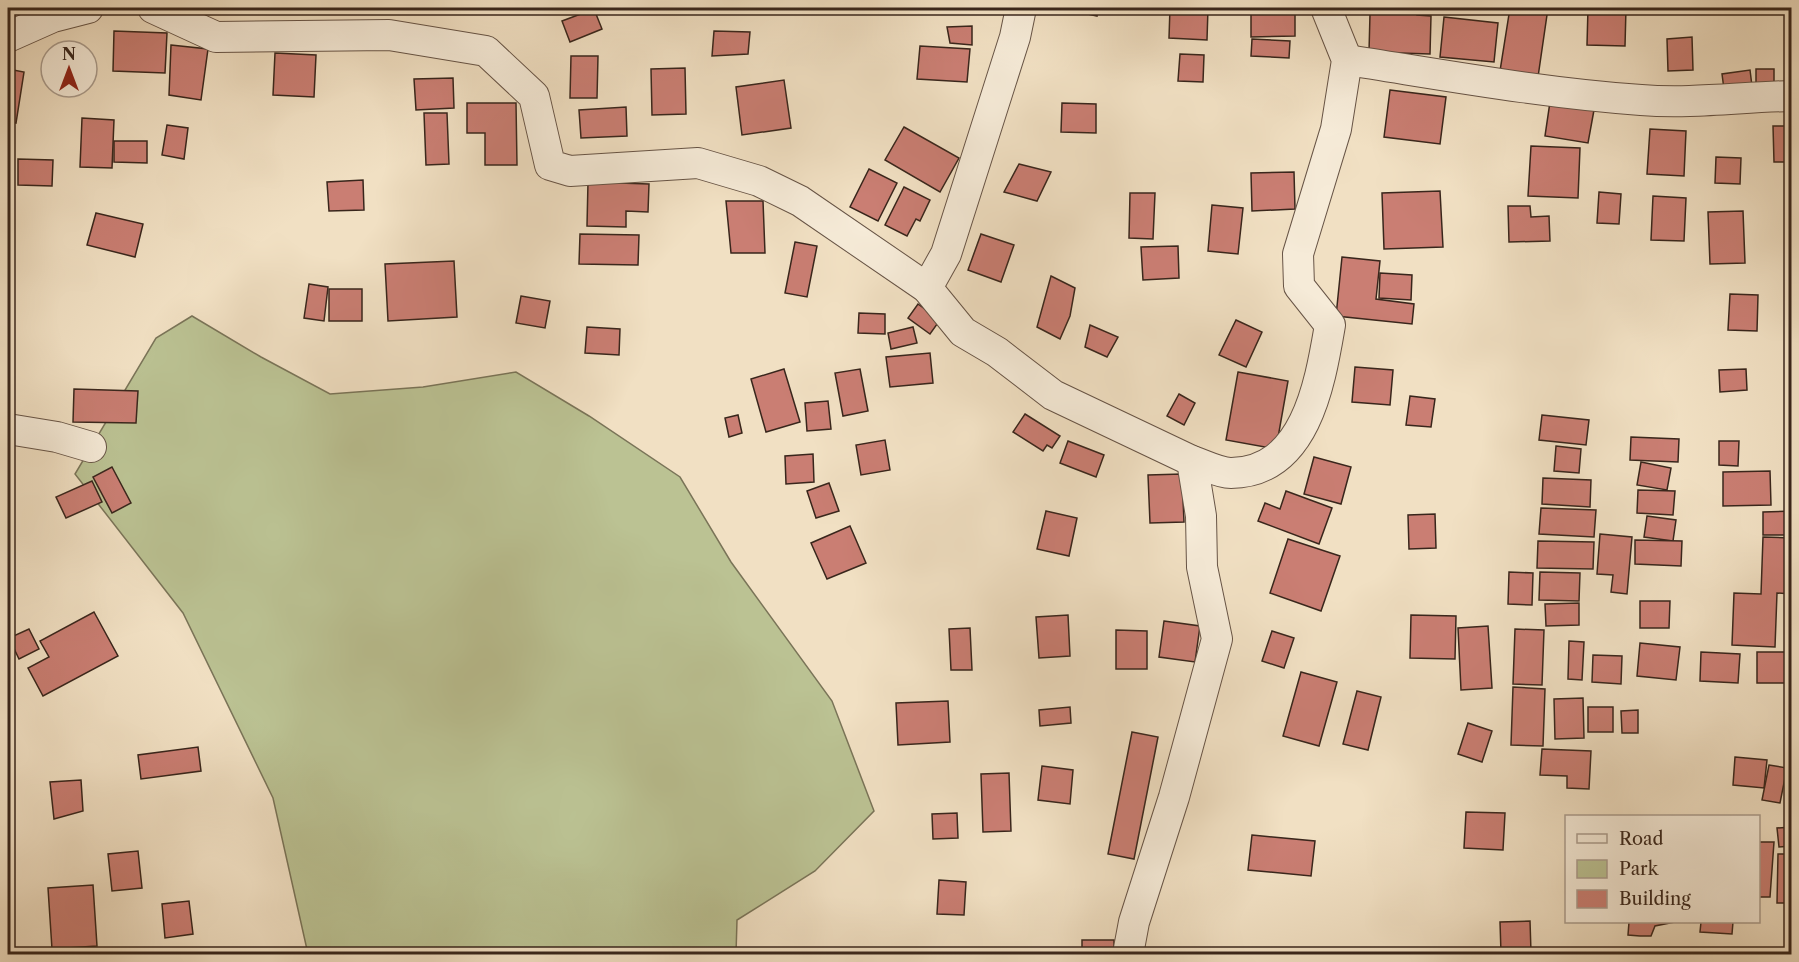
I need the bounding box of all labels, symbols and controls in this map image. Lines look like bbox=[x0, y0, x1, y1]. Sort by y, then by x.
north arrow bbox=[39, 39, 99, 99]
text: N bbox=[62, 44, 76, 64]
legend bbox=[1565, 815, 1760, 923]
text: Road bbox=[1619, 828, 1664, 850]
text: Park bbox=[1619, 858, 1660, 880]
text: Building bbox=[1619, 888, 1691, 910]

